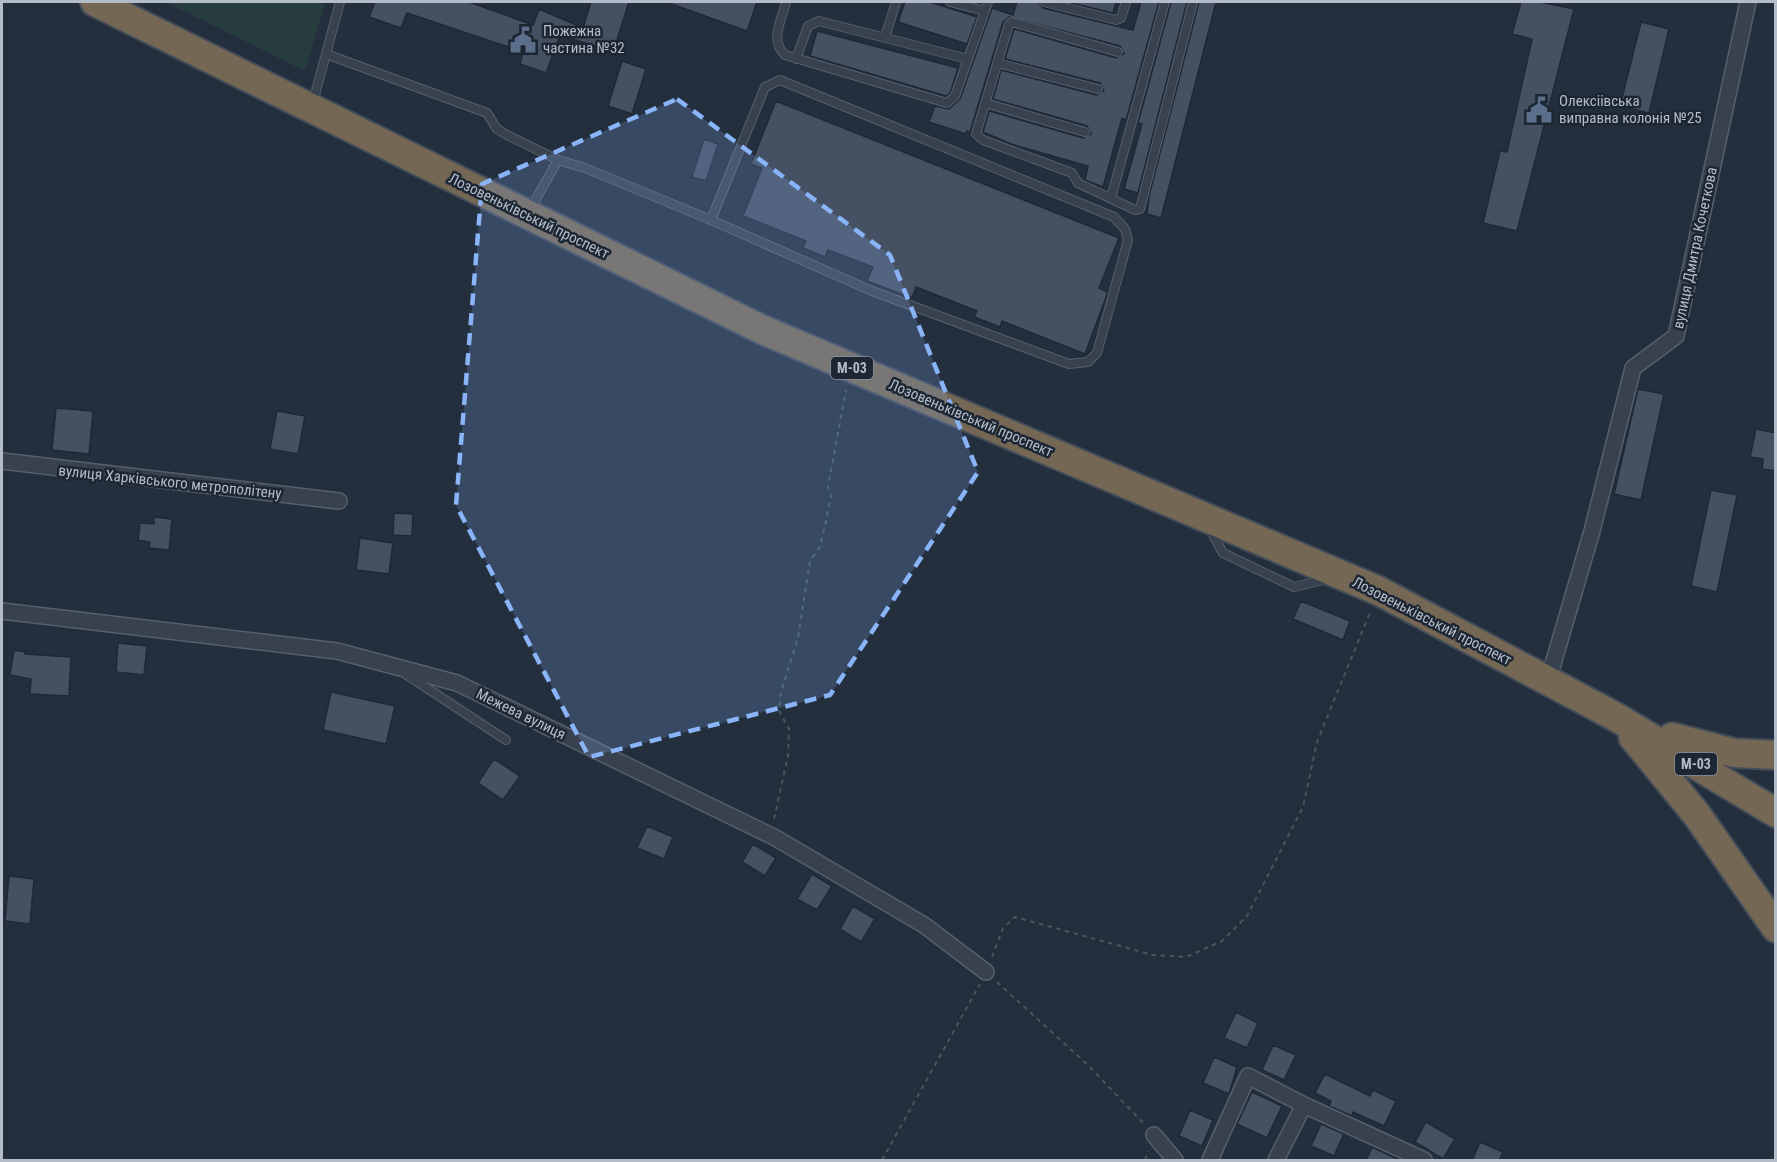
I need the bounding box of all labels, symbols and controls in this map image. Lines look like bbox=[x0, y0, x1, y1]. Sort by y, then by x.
place label: Пожежна частина №32 bbox=[543, 22, 625, 57]
public building icon: Пожежна частина №32 bbox=[508, 25, 538, 55]
place label: Олексіівська виправна колонія №25 bbox=[1559, 92, 1702, 127]
public building icon: Олексіівська виправна колонія №25 bbox=[1524, 95, 1554, 125]
street label: вулиця Дмитра Кочеткова bbox=[1669, 166, 1721, 330]
street label: Лозовеньківський проспект bbox=[446, 169, 612, 263]
road number: М-03 bbox=[831, 357, 873, 379]
street label: Лозовеньківський проспект bbox=[886, 375, 1056, 461]
street label: вулиця Харківського метрополітену bbox=[58, 461, 282, 503]
street label: Лозовеньківський проспект bbox=[1349, 573, 1515, 669]
street label: Межева вулиця bbox=[473, 685, 569, 743]
road number: М-03 bbox=[1675, 753, 1717, 775]

